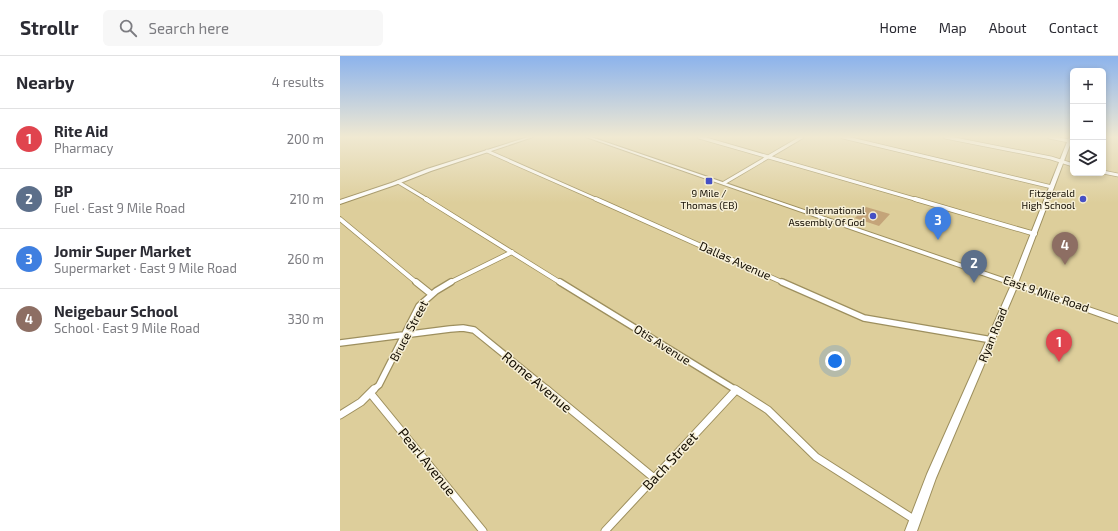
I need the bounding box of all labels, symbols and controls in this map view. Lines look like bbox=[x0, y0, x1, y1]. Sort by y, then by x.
search box bbox=[103, 10, 383, 46]
text: Strollr bbox=[20, 16, 79, 39]
icon: search bbox=[117, 17, 139, 39]
text: Search here bbox=[149, 19, 229, 37]
text: Home bbox=[880, 19, 917, 36]
text: Map bbox=[939, 19, 967, 36]
text: About bbox=[989, 19, 1027, 36]
text: Contact bbox=[1049, 19, 1098, 36]
map controls bbox=[1070, 68, 1106, 176]
button: + bbox=[1070, 68, 1106, 104]
text: Nearby bbox=[16, 72, 74, 92]
text: 4 results bbox=[272, 74, 324, 90]
button: − bbox=[1070, 104, 1106, 140]
text: Rite Aid bbox=[54, 122, 108, 140]
text: 1 bbox=[26, 131, 32, 147]
text: 200 m bbox=[287, 131, 324, 147]
text: Pharmacy bbox=[54, 140, 113, 156]
button: layers bbox=[1070, 140, 1106, 176]
marker: 9 Mile / Thomas (EB) bbox=[704, 176, 714, 186]
text: BP bbox=[54, 182, 73, 200]
place label: 9 Mile / Thomas (EB) bbox=[680, 187, 738, 211]
place label: Fitzgerald High School bbox=[1022, 187, 1075, 211]
text: 2 bbox=[25, 191, 33, 207]
text: 210 m bbox=[289, 191, 324, 207]
marker: Fitzgerald High School bbox=[1078, 194, 1088, 204]
text: Fuel · East 9 Mile Road bbox=[54, 200, 185, 216]
place label: International Assembly Of God bbox=[789, 204, 865, 228]
pin: 3 bbox=[925, 207, 951, 240]
marker: International Assembly Of God bbox=[868, 211, 878, 221]
pin: 4 bbox=[1052, 232, 1078, 265]
street label: Dallas Avenue bbox=[697, 238, 773, 282]
text: Jomir Super Market bbox=[54, 242, 191, 260]
pin: 2 bbox=[961, 250, 987, 283]
text: 3 bbox=[25, 251, 33, 267]
text: 260 m bbox=[287, 251, 324, 267]
text: Supermarket · East 9 Mile Road bbox=[54, 260, 237, 276]
street label: East 9 Mile Road bbox=[1001, 272, 1091, 314]
street label: Bruce Street bbox=[386, 297, 430, 364]
text: Neigebaur School bbox=[54, 302, 178, 320]
street label: Ryan Road bbox=[975, 305, 1009, 364]
text: 4 bbox=[25, 311, 33, 327]
text: 330 m bbox=[287, 311, 324, 327]
text: School · East 9 Mile Road bbox=[54, 320, 200, 336]
street label: Otis Avenue bbox=[632, 321, 693, 367]
pin: 1 bbox=[1046, 329, 1072, 362]
street label: Rome Avenue bbox=[499, 347, 576, 416]
your location bbox=[825, 351, 845, 371]
street label: Pearl Avenue bbox=[395, 424, 460, 499]
street label: Bach Street bbox=[638, 428, 701, 493]

